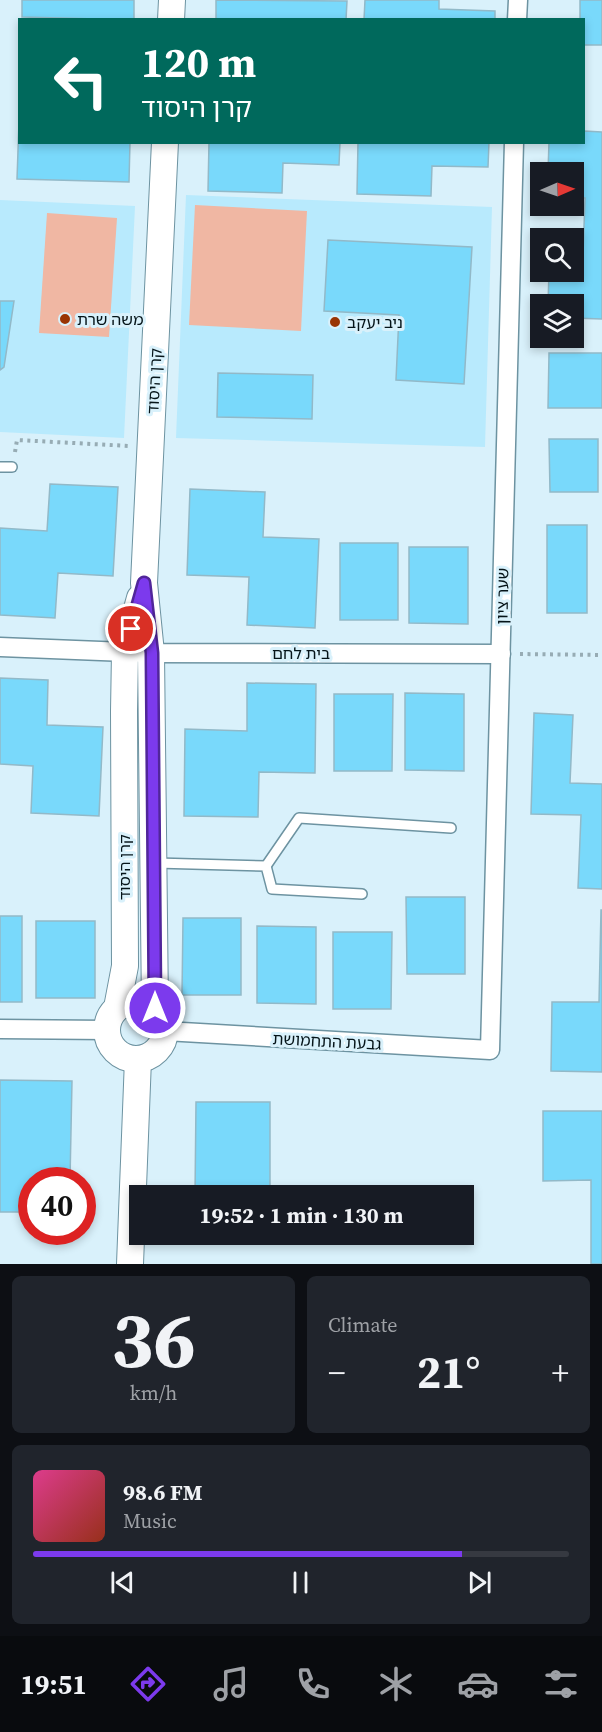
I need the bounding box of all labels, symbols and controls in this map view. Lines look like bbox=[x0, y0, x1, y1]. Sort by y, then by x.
text: 120 m bbox=[141, 33, 256, 91]
icon: left bbox=[42, 42, 120, 120]
text: קרן היסוד bbox=[141, 89, 252, 126]
north arrow bbox=[530, 162, 584, 216]
map controls bbox=[530, 162, 584, 348]
button: search bbox=[530, 228, 584, 282]
button: layers bbox=[530, 294, 584, 348]
place label: משה שרת bbox=[77, 308, 144, 330]
place label: ניב יעקב bbox=[347, 311, 403, 333]
marker: משה שרת bbox=[58, 312, 72, 326]
marker: ניב יעקב bbox=[328, 315, 342, 329]
street label: קרן היסוד bbox=[141, 348, 167, 414]
street label: שער ציון bbox=[491, 567, 513, 625]
pin bbox=[105, 603, 156, 654]
icon: arrive bbox=[114, 612, 147, 645]
street label: בית לחם bbox=[272, 642, 330, 664]
street label: קרן היסוד bbox=[113, 834, 135, 900]
position arrow bbox=[123, 976, 187, 1040]
street label: גבעת התחמושת bbox=[272, 1027, 382, 1055]
speed limit sign: 40 bbox=[18, 1167, 96, 1245]
text: 19:52 · 1 min · 130 m bbox=[200, 1200, 403, 1230]
text: 36 bbox=[111, 1286, 196, 1393]
text: Climate bbox=[328, 1311, 397, 1339]
text: 21° bbox=[417, 1341, 480, 1403]
text: − bbox=[328, 1350, 346, 1395]
text: + bbox=[551, 1350, 569, 1395]
text: km/h bbox=[130, 1379, 177, 1407]
text: 98.6 FM bbox=[123, 1477, 202, 1507]
text: Music bbox=[123, 1507, 177, 1535]
icon: previous bbox=[106, 1566, 139, 1599]
icon: pause bbox=[284, 1566, 317, 1599]
icon: next bbox=[463, 1566, 496, 1599]
icon: directions bbox=[127, 1663, 169, 1705]
icon: music bbox=[210, 1663, 252, 1705]
icon: phone bbox=[292, 1663, 334, 1705]
icon: climate bbox=[375, 1663, 417, 1705]
icon: car bbox=[457, 1663, 499, 1705]
icon: filters bbox=[540, 1663, 582, 1705]
text: 19:51 bbox=[20, 1666, 87, 1703]

